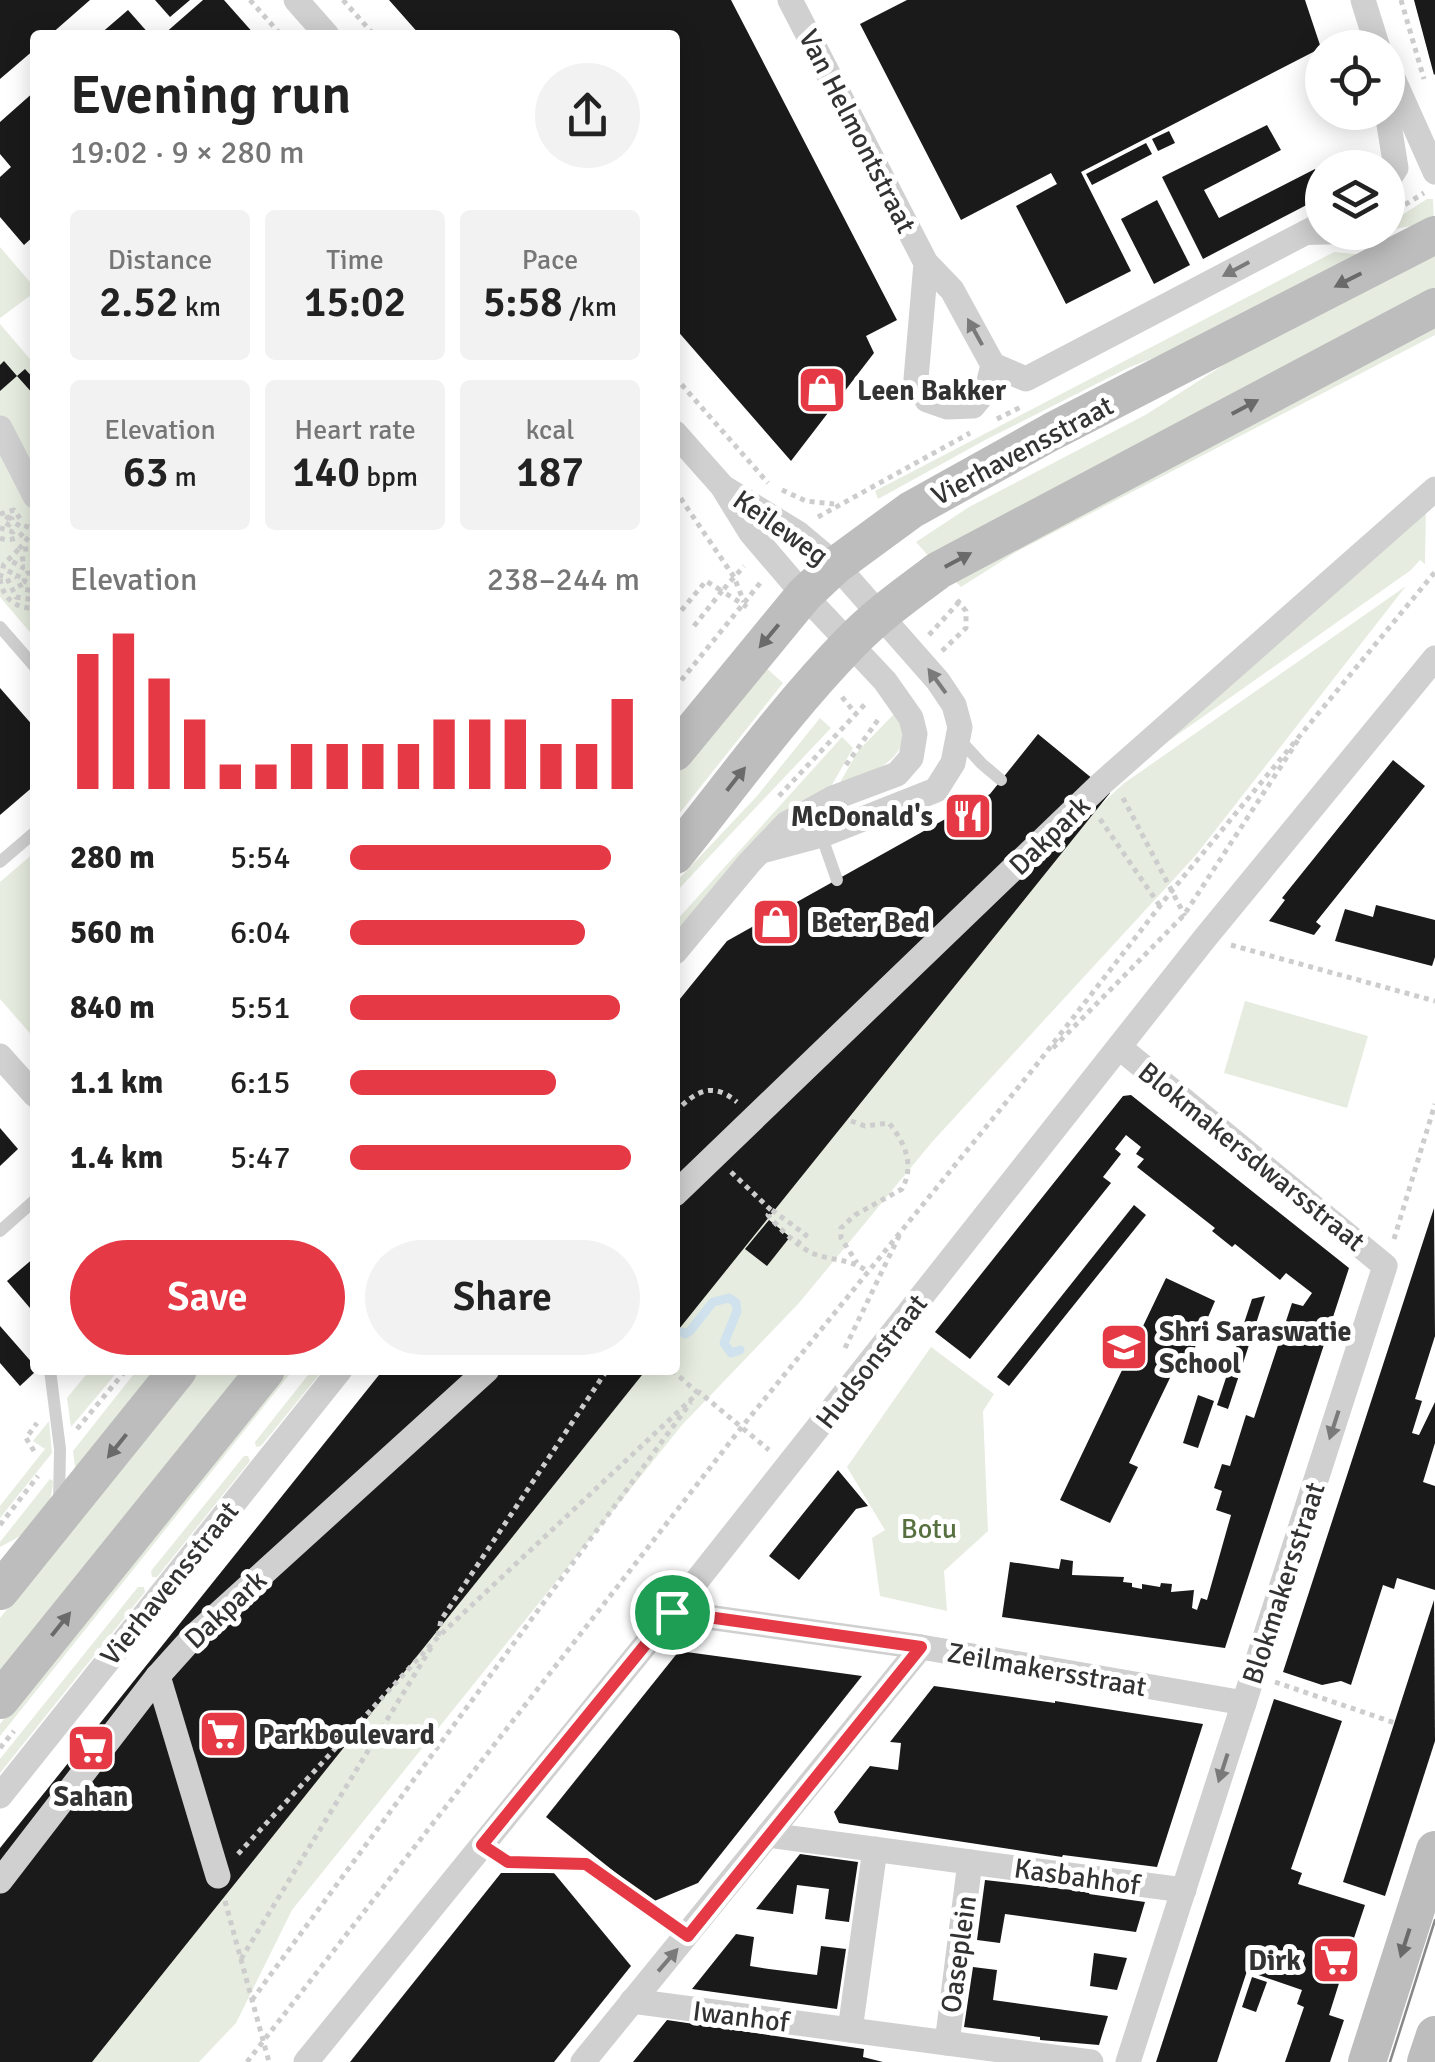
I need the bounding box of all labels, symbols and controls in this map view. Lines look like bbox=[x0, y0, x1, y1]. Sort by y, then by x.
street label: Van Helmontstraat bbox=[791, 24, 923, 239]
map controls bbox=[1305, 30, 1405, 250]
button: locate bbox=[1305, 30, 1405, 130]
text: Evening run bbox=[70, 61, 351, 129]
button: share bbox=[535, 63, 640, 168]
text: 19:02 · 9 × 280 m bbox=[70, 133, 305, 172]
button: layers bbox=[1305, 150, 1405, 250]
text: Distance bbox=[108, 243, 212, 277]
text: Time bbox=[326, 243, 384, 277]
text: Pace bbox=[522, 243, 578, 277]
one-way arrow bbox=[1221, 260, 1250, 277]
one-way arrow bbox=[1334, 271, 1363, 288]
text: 2.52 bbox=[99, 277, 179, 328]
text: 15:02 bbox=[304, 277, 406, 328]
text: 5:58 bbox=[483, 277, 563, 328]
text: km bbox=[179, 290, 221, 324]
text: /km bbox=[563, 290, 617, 324]
one-way arrow bbox=[967, 317, 984, 346]
shop icon: Leen Bakker bbox=[796, 364, 848, 416]
place label: Leen Bakker bbox=[857, 374, 1007, 408]
street label: Vierhavensstraat bbox=[926, 389, 1119, 513]
one-way arrow bbox=[1231, 399, 1260, 416]
text: Elevation bbox=[104, 413, 216, 447]
text: Heart rate bbox=[294, 413, 416, 447]
text: kcal bbox=[525, 413, 575, 447]
text: 63 bbox=[123, 447, 168, 498]
text: 140 bbox=[292, 447, 360, 498]
text: 187 bbox=[516, 447, 584, 498]
text: m bbox=[168, 460, 197, 494]
text: bpm bbox=[360, 460, 418, 494]
street label: Keileweg bbox=[726, 483, 834, 573]
one-way arrow bbox=[944, 551, 973, 568]
text: Elevation bbox=[70, 560, 197, 599]
text: 238–244 m bbox=[487, 560, 640, 599]
one-way arrow bbox=[758, 623, 780, 648]
one-way arrow bbox=[927, 668, 947, 694]
one-way arrow bbox=[725, 766, 746, 792]
street label: Dakpark bbox=[1002, 789, 1097, 883]
restaurant icon: McDonald's bbox=[942, 790, 994, 842]
place label: McDonald's bbox=[791, 800, 933, 834]
text: 280 m bbox=[70, 838, 155, 877]
text: 5:54 bbox=[230, 838, 290, 877]
shop icon: Beter Bed bbox=[750, 896, 802, 948]
place label: Beter Bed bbox=[811, 906, 930, 940]
text: 560 m bbox=[70, 913, 155, 952]
text: 6:04 bbox=[230, 913, 290, 952]
text: 840 m bbox=[70, 988, 155, 1027]
text: 5:51 bbox=[230, 988, 290, 1027]
street label: Blokmakersdwarsstraat bbox=[1131, 1055, 1372, 1259]
text: 1.1 km bbox=[70, 1063, 163, 1102]
text: 6:15 bbox=[230, 1063, 290, 1102]
text: 1.4 km bbox=[70, 1138, 163, 1177]
text: 5:47 bbox=[230, 1138, 290, 1177]
button: Save bbox=[70, 1240, 345, 1355]
button: Share bbox=[365, 1240, 640, 1355]
street label: Hudsonstraat bbox=[809, 1287, 935, 1436]
place label: Shri Saraswatie School bbox=[1159, 1315, 1351, 1381]
school or university icon: Shri Saraswatie School bbox=[1098, 1321, 1150, 1373]
one-way arrow bbox=[1325, 1410, 1340, 1440]
one-way arrow bbox=[107, 1433, 128, 1458]
street label: Blokmakersstraat bbox=[1235, 1478, 1333, 1688]
street label: Vierhavensstraat bbox=[93, 1495, 246, 1672]
park label: Botu bbox=[901, 1512, 957, 1546]
street label: Dakpark bbox=[178, 1563, 274, 1656]
pin bbox=[630, 1570, 715, 1655]
icon: arrive bbox=[645, 1585, 700, 1640]
one-way arrow bbox=[50, 1611, 71, 1637]
street label: Zeilmakersstraat bbox=[945, 1636, 1149, 1704]
supermarket icon: Parkboulevard bbox=[197, 1708, 249, 1760]
place label: Parkboulevard bbox=[258, 1718, 435, 1752]
supermarket icon: Sahan bbox=[65, 1722, 117, 1774]
one-way arrow bbox=[1215, 1753, 1230, 1783]
place label: Sahan bbox=[54, 1780, 128, 1814]
street label: Kasbahhof bbox=[1012, 1851, 1143, 1903]
street label: Oaseplein bbox=[934, 1893, 984, 2015]
one-way arrow bbox=[1397, 1928, 1412, 1959]
supermarket icon: Dirk bbox=[1310, 1934, 1362, 1986]
place label: Dirk bbox=[1248, 1944, 1301, 1978]
one-way arrow bbox=[656, 1948, 678, 1973]
street label: Iwanhof bbox=[691, 1994, 793, 2040]

